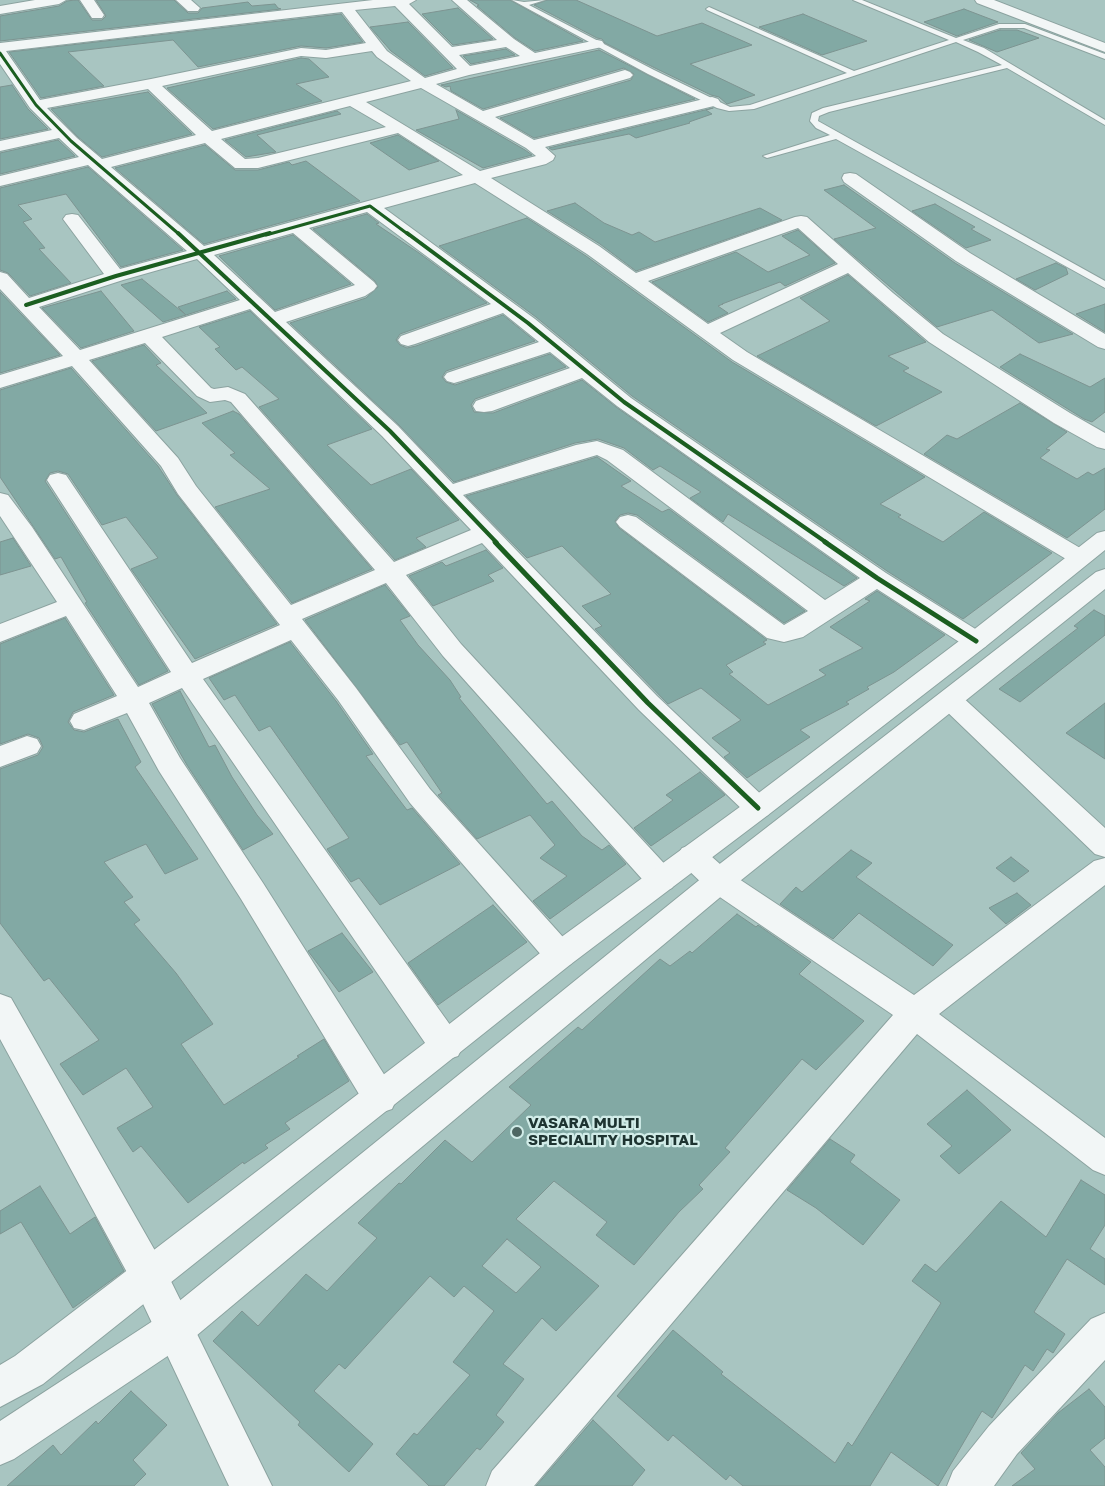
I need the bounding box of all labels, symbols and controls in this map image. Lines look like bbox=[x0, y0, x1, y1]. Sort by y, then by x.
place label: VASARA MULTI SPECIALITY HOSPITAL bbox=[528, 1114, 698, 1149]
marker: VASARA MULTI SPECIALITY HOSPITAL bbox=[510, 1125, 524, 1139]

